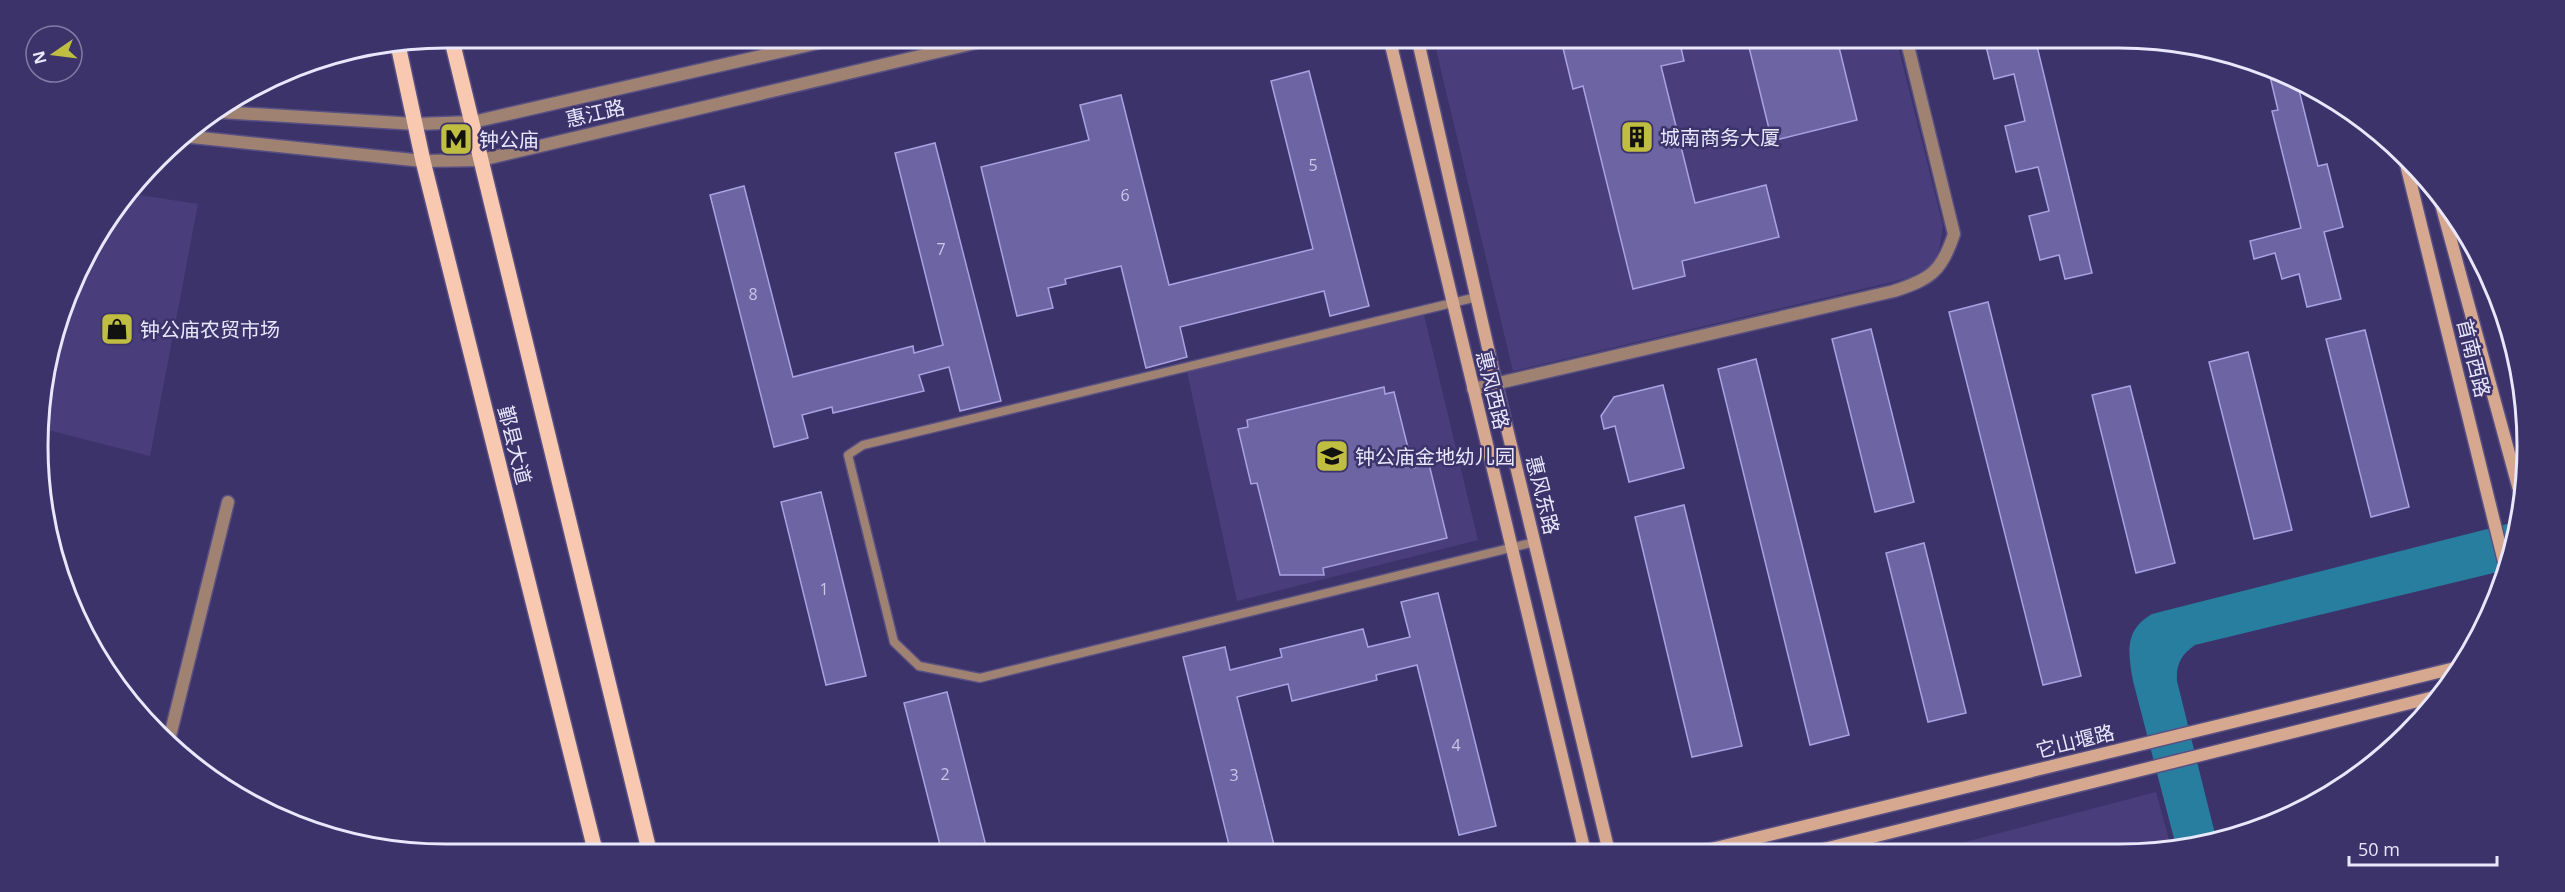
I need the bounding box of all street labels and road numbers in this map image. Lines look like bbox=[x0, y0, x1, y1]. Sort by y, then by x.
street label: 惠江路 bbox=[563, 93, 627, 133]
street label: 首南西路 bbox=[2451, 316, 2497, 400]
street label: 惠风西路 bbox=[1470, 348, 1516, 432]
street label: 鄞县大道 bbox=[492, 403, 538, 487]
street label: 惠风东路 bbox=[1520, 453, 1566, 537]
street label: 它山堰路 bbox=[2033, 718, 2117, 764]

